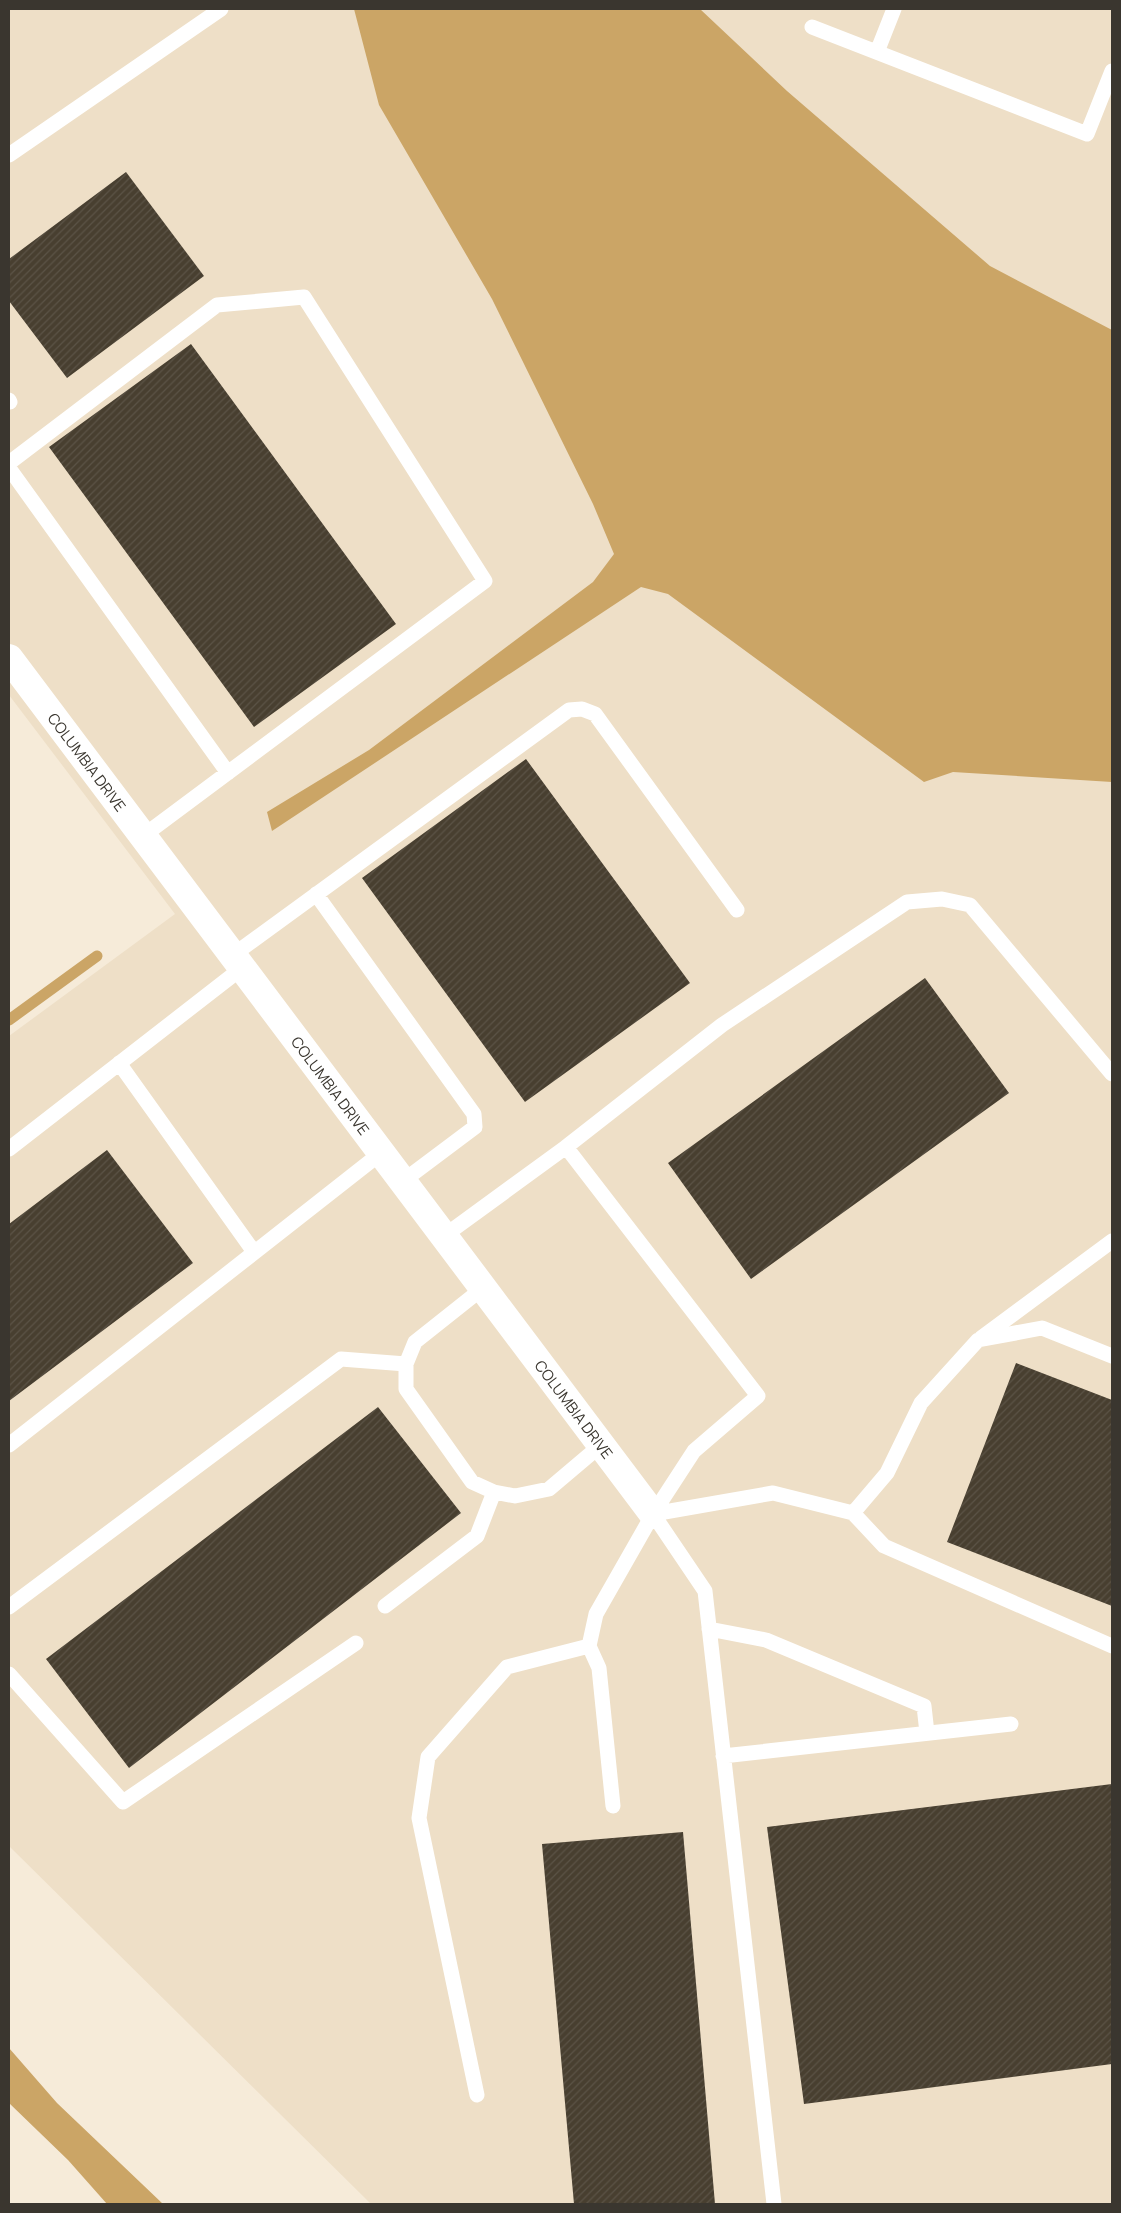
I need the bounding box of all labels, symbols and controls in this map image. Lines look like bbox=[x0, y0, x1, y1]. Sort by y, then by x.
street label: COLUMBIA DRIVE bbox=[43, 708, 131, 815]
street label: COLUMBIA DRIVE bbox=[287, 1032, 375, 1139]
street label: COLUMBIA DRIVE bbox=[530, 1356, 618, 1463]

